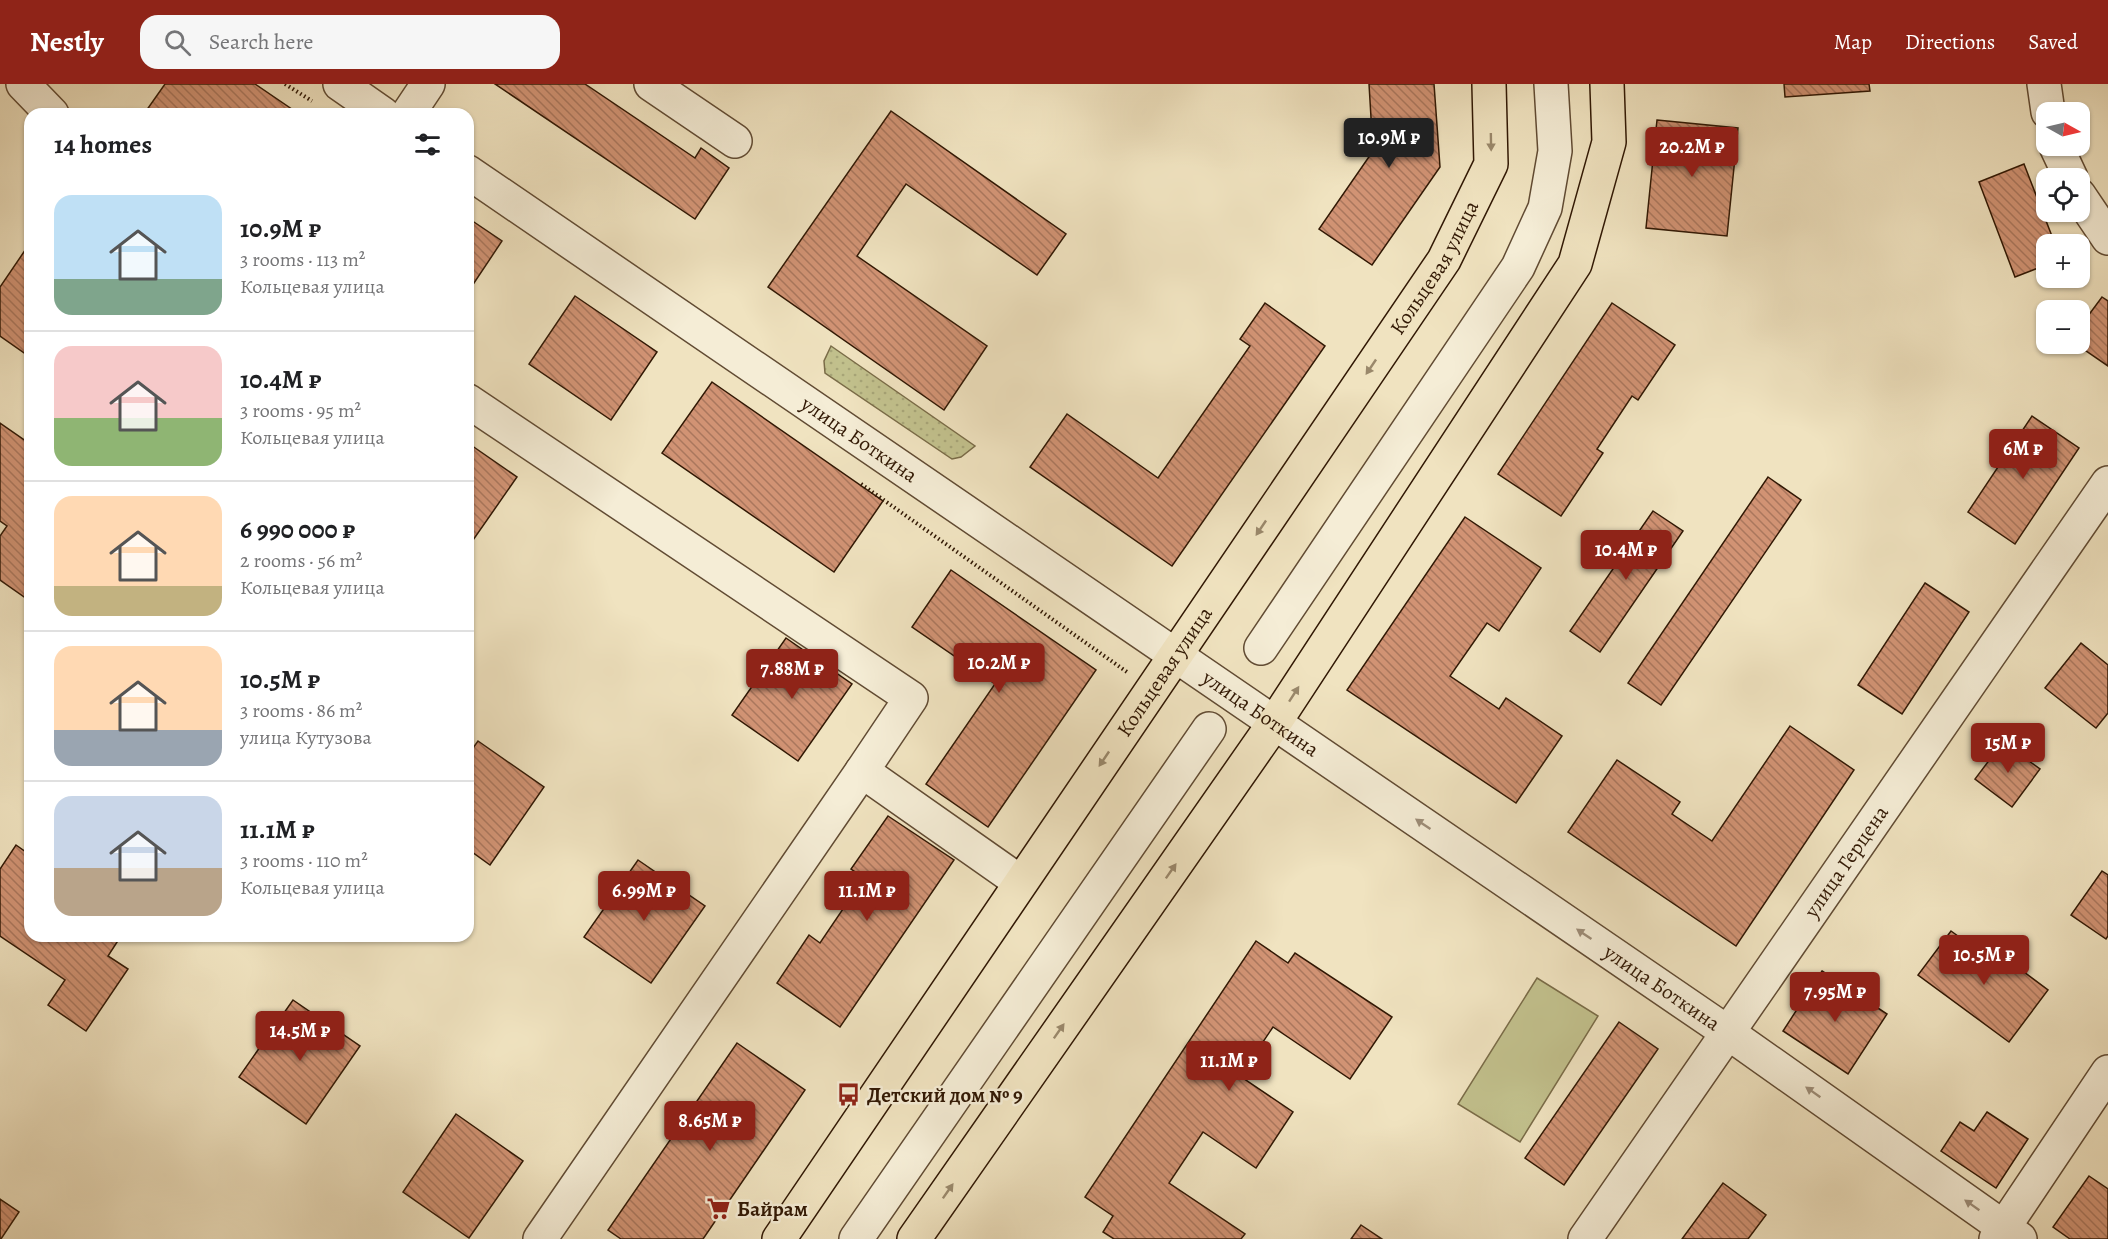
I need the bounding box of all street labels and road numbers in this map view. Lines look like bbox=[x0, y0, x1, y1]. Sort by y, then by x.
street label: Кольцевая улица bbox=[1383, 196, 1485, 340]
street label: улица Боткина bbox=[795, 389, 923, 489]
street label: Кольцевая улица bbox=[1110, 601, 1219, 742]
street label: улица Боткина bbox=[1196, 663, 1325, 763]
street label: улица Герцена bbox=[1797, 800, 1895, 924]
street label: улица Боткина bbox=[1597, 937, 1726, 1038]

